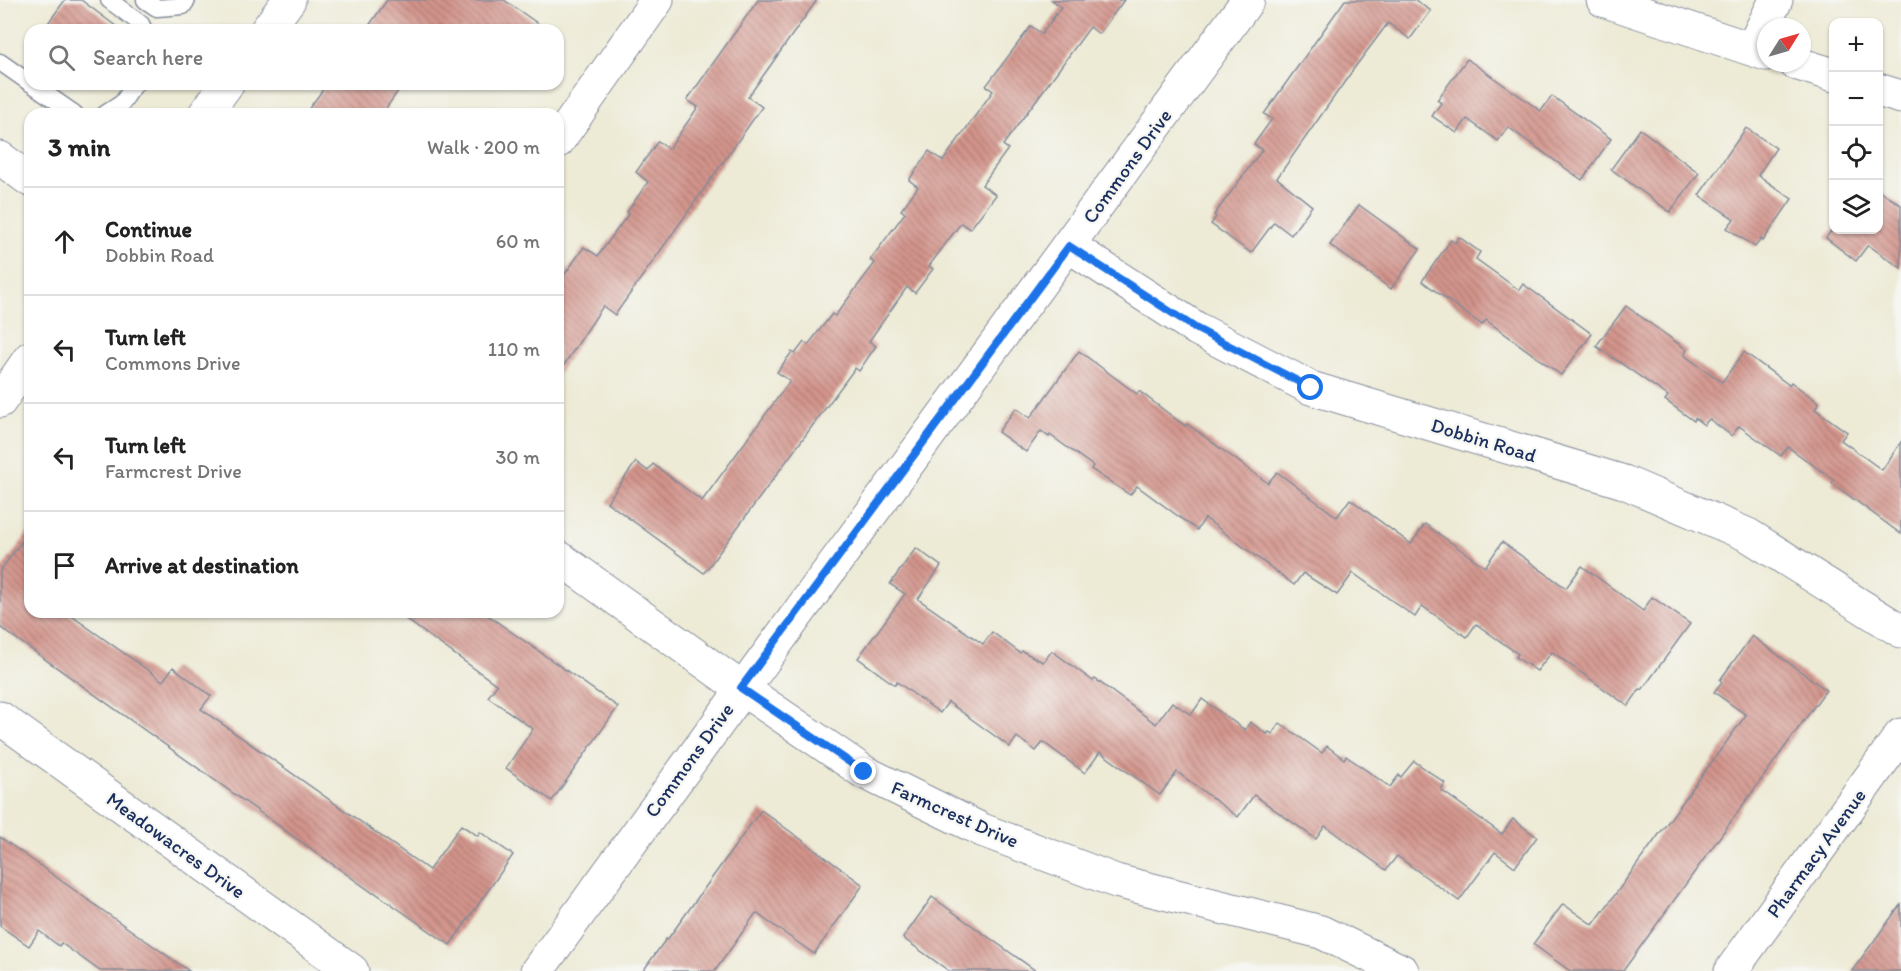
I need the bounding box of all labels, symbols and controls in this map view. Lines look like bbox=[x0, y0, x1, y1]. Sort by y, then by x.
north arrow bbox=[1757, 18, 1811, 72]
map controls bbox=[1829, 18, 1883, 234]
button: + bbox=[1829, 18, 1883, 72]
search box bbox=[24, 24, 564, 90]
icon: search bbox=[45, 41, 78, 74]
text: Search here bbox=[93, 44, 203, 71]
button: − bbox=[1829, 72, 1883, 126]
street label: Commons Drive bbox=[1077, 104, 1177, 228]
button: locate bbox=[1829, 126, 1883, 180]
text: 3 min bbox=[48, 131, 110, 163]
text: Walk · 200 m bbox=[427, 135, 540, 159]
button: layers bbox=[1829, 180, 1883, 234]
text: Continue bbox=[105, 216, 192, 243]
icon: ahead bbox=[48, 225, 81, 258]
text: 60 m bbox=[496, 229, 540, 253]
text: Dobbin Road bbox=[105, 243, 214, 267]
text: Turn left bbox=[105, 324, 186, 351]
icon: left bbox=[48, 333, 81, 366]
text: 110 m bbox=[488, 337, 540, 361]
text: Commons Drive bbox=[105, 351, 241, 375]
route start bbox=[1297, 374, 1323, 400]
street label: Dobbin Road bbox=[1428, 413, 1540, 467]
text: Turn left bbox=[105, 432, 186, 459]
icon: left bbox=[48, 441, 81, 474]
text: 30 m bbox=[495, 445, 540, 469]
text: Farmcrest Drive bbox=[105, 459, 242, 483]
icon: arrive bbox=[48, 549, 81, 582]
text: Arrive at destination bbox=[105, 552, 299, 579]
street label: Commons Drive bbox=[639, 698, 739, 822]
route end bbox=[850, 758, 876, 784]
street label: Farmcrest Drive bbox=[888, 775, 1022, 853]
street label: Pharmacy Avenue bbox=[1761, 784, 1871, 922]
street label: Meadowacres Drive bbox=[102, 787, 250, 903]

